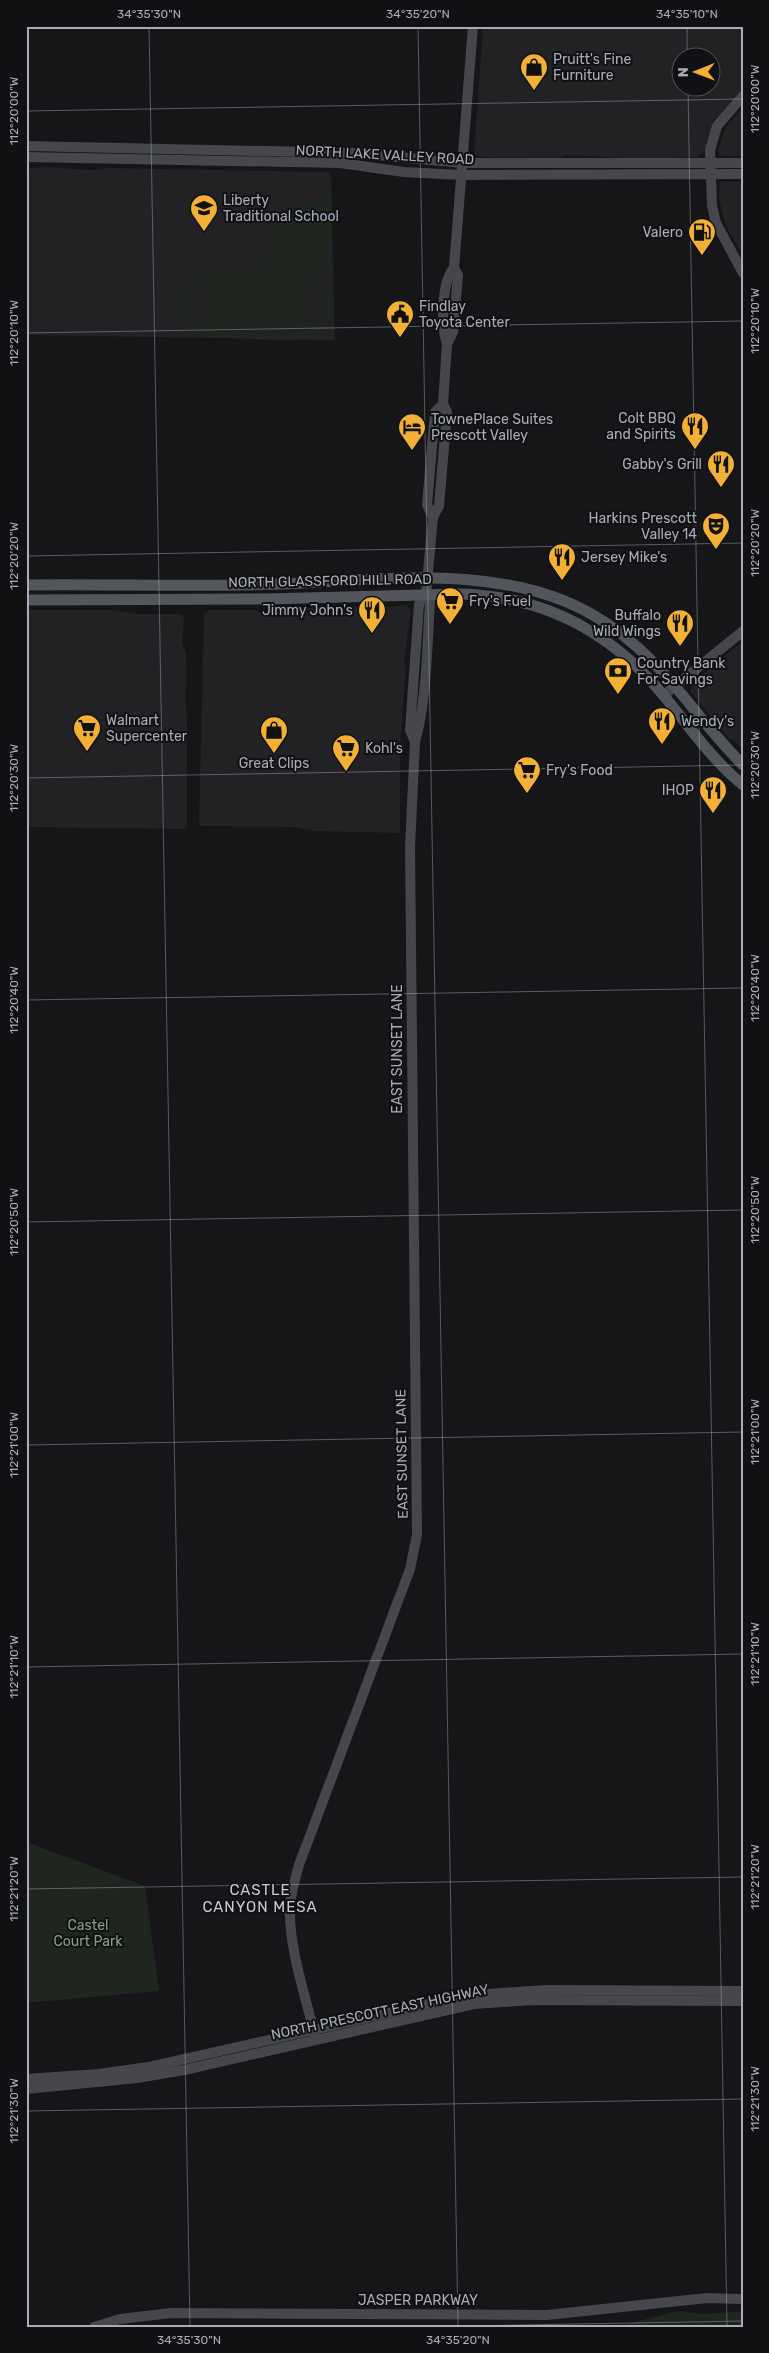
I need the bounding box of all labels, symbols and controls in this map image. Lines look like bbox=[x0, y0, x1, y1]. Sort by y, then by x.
text: 34°35'30"N bbox=[117, 7, 181, 21]
text: 34°35'20"N bbox=[386, 7, 450, 21]
text: 34°35'10"N bbox=[656, 7, 718, 21]
north arrow bbox=[672, 48, 722, 98]
place label: Pruitt's Fine Furniture bbox=[553, 51, 631, 84]
shop icon: Pruitt's Fine Furniture bbox=[519, 52, 549, 91]
text: 112°20'00"W bbox=[748, 64, 762, 133]
text: N bbox=[675, 67, 692, 77]
text: 112°20'00"W bbox=[7, 76, 21, 145]
street label: NORTH LAKE VALLEY ROAD bbox=[295, 142, 475, 168]
place label: Liberty Traditional School bbox=[223, 192, 339, 225]
school or university icon: Liberty Traditional School bbox=[189, 193, 219, 232]
fuel station icon: Valero bbox=[687, 217, 717, 256]
place label: Valero bbox=[642, 224, 683, 241]
text: 112°20'10"W bbox=[748, 288, 762, 354]
place label: Findlay Toyota Center bbox=[419, 298, 510, 331]
public building icon: Findlay Toyota Center bbox=[385, 299, 415, 338]
text: 112°20'10"W bbox=[7, 300, 21, 366]
place label: Colt BBQ and Spirits bbox=[606, 410, 676, 443]
place label: TownePlace Suites Prescott Valley bbox=[431, 411, 553, 444]
restaurant icon: Colt BBQ and Spirits bbox=[680, 411, 710, 450]
hotel icon: TownePlace Suites Prescott Valley bbox=[397, 412, 427, 451]
restaurant icon: Gabby's Grill bbox=[706, 449, 736, 488]
place label: Gabby's Grill bbox=[622, 456, 702, 473]
text: 112°20'20"W bbox=[748, 509, 762, 577]
place label: Harkins Prescott Valley 14 bbox=[588, 510, 698, 543]
theatre icon: Harkins Prescott Valley 14 bbox=[701, 511, 731, 550]
text: 112°20'20"W bbox=[7, 522, 21, 590]
restaurant icon: Jersey Mike's bbox=[547, 542, 577, 581]
place label: Jersey Mike's bbox=[581, 549, 667, 566]
street label: NORTH GLASSFORD HILL ROAD bbox=[228, 571, 432, 591]
supermarket icon: Fry's Fuel bbox=[435, 586, 465, 625]
place label: Fry's Fuel bbox=[469, 593, 531, 610]
restaurant icon: Jimmy John's bbox=[357, 595, 387, 634]
place label: Jimmy John's bbox=[262, 602, 353, 619]
place label: Buffalo Wild Wings bbox=[593, 607, 661, 640]
restaurant icon: Buffalo Wild Wings bbox=[665, 608, 695, 647]
place label: Country Bank For Savings bbox=[637, 655, 726, 688]
bank icon: Country Bank For Savings bbox=[603, 656, 633, 695]
restaurant icon: Wendy's bbox=[647, 706, 677, 745]
place label: Walmart Supercenter bbox=[106, 712, 188, 745]
supermarket icon: Walmart Supercenter bbox=[72, 713, 102, 752]
place label: Wendy's bbox=[681, 713, 734, 730]
shop icon: Great Clips bbox=[259, 715, 289, 754]
text: 112°20'30"W bbox=[748, 731, 762, 799]
supermarket icon: Kohl's bbox=[331, 733, 361, 772]
place label: Kohl's bbox=[365, 740, 403, 757]
text: 112°20'30"W bbox=[7, 744, 21, 812]
place label: Great Clips bbox=[239, 755, 309, 772]
supermarket icon: Fry's Food bbox=[512, 755, 542, 794]
place label: Fry's Food bbox=[546, 762, 613, 779]
restaurant icon: IHOP bbox=[698, 775, 728, 814]
place label: IHOP bbox=[662, 782, 694, 799]
text: 112°20'40"W bbox=[748, 954, 762, 1022]
text: 112°20'40"W bbox=[7, 966, 21, 1034]
street label: EAST SUNSET LANE bbox=[389, 984, 406, 1114]
text: 112°20'50"W bbox=[748, 1176, 762, 1244]
text: 112°20'50"W bbox=[7, 1188, 21, 1256]
street label: EAST SUNSET LANE bbox=[392, 1389, 412, 1519]
text: 112°21'00"W bbox=[748, 1399, 762, 1465]
text: 112°21'00"W bbox=[7, 1412, 21, 1478]
text: 112°21'10"W bbox=[748, 1622, 762, 1686]
text: 112°21'10"W bbox=[7, 1635, 21, 1699]
text: 112°21'20"W bbox=[748, 1844, 762, 1910]
text: 112°21'20"W bbox=[7, 1856, 21, 1922]
district label: CASTLE CANYON MESA bbox=[202, 1881, 318, 1916]
park label: Castel Court Park bbox=[53, 1917, 123, 1950]
street label: NORTH PRESCOTT EAST HIGHWAY bbox=[270, 1981, 490, 2043]
text: 112°21'30"W bbox=[748, 2066, 762, 2132]
text: 112°21'30"W bbox=[7, 2078, 21, 2144]
street label: JASPER PARKWAY bbox=[358, 2292, 478, 2309]
text: 34°35'30"N bbox=[157, 2333, 221, 2347]
text: 34°35'20"N bbox=[426, 2333, 490, 2347]

